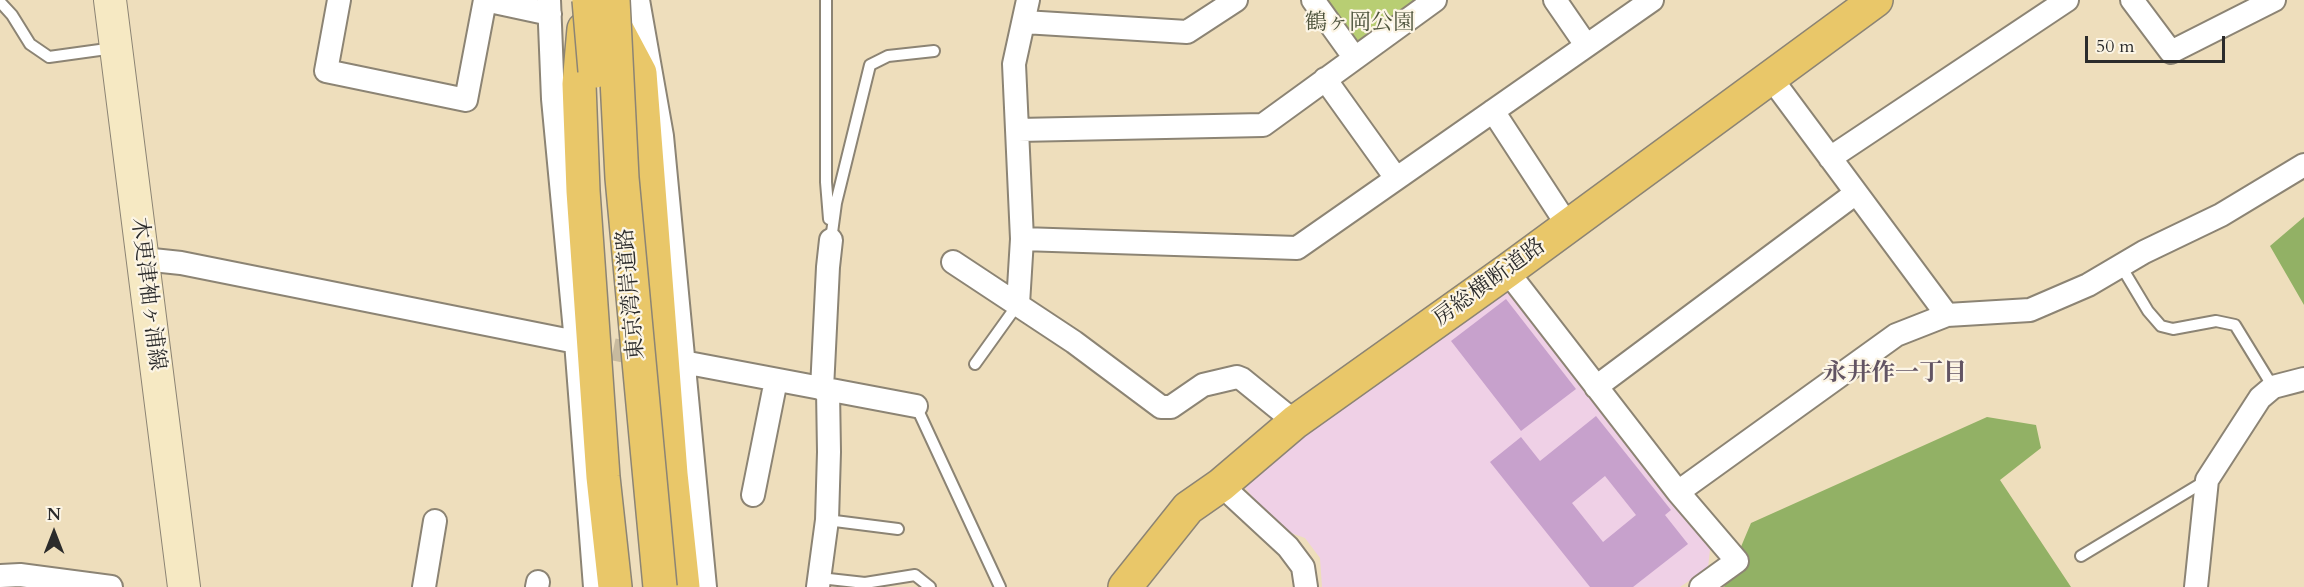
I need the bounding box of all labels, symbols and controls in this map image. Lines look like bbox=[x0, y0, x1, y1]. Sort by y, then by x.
park label: 鶴ヶ岡公園 bbox=[1305, 11, 1415, 37]
scale bar bbox=[2088, 24, 2228, 62]
text: 50 m bbox=[2096, 34, 2135, 59]
street label: 木更津袖ヶ浦線 bbox=[125, 216, 169, 372]
street label: 東京湾岸道路 bbox=[613, 227, 651, 361]
street label: 房総横断道路 bbox=[1429, 234, 1551, 332]
district label: 永井作一丁目 bbox=[1823, 360, 1967, 388]
north arrow bbox=[24, 503, 84, 563]
text: N bbox=[47, 504, 61, 526]

